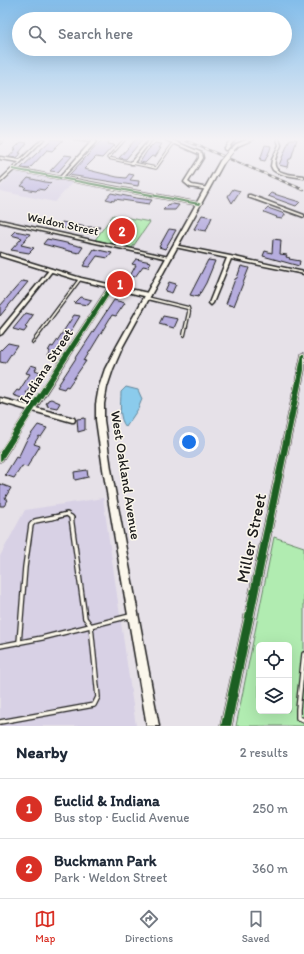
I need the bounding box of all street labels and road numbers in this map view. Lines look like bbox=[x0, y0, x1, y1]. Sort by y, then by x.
street label: Weldon Street bbox=[26, 210, 101, 239]
street label: Indiana Street bbox=[16, 325, 77, 407]
street label: West Oakland Avenue bbox=[107, 409, 144, 541]
street label: Miller Street bbox=[232, 491, 270, 585]

